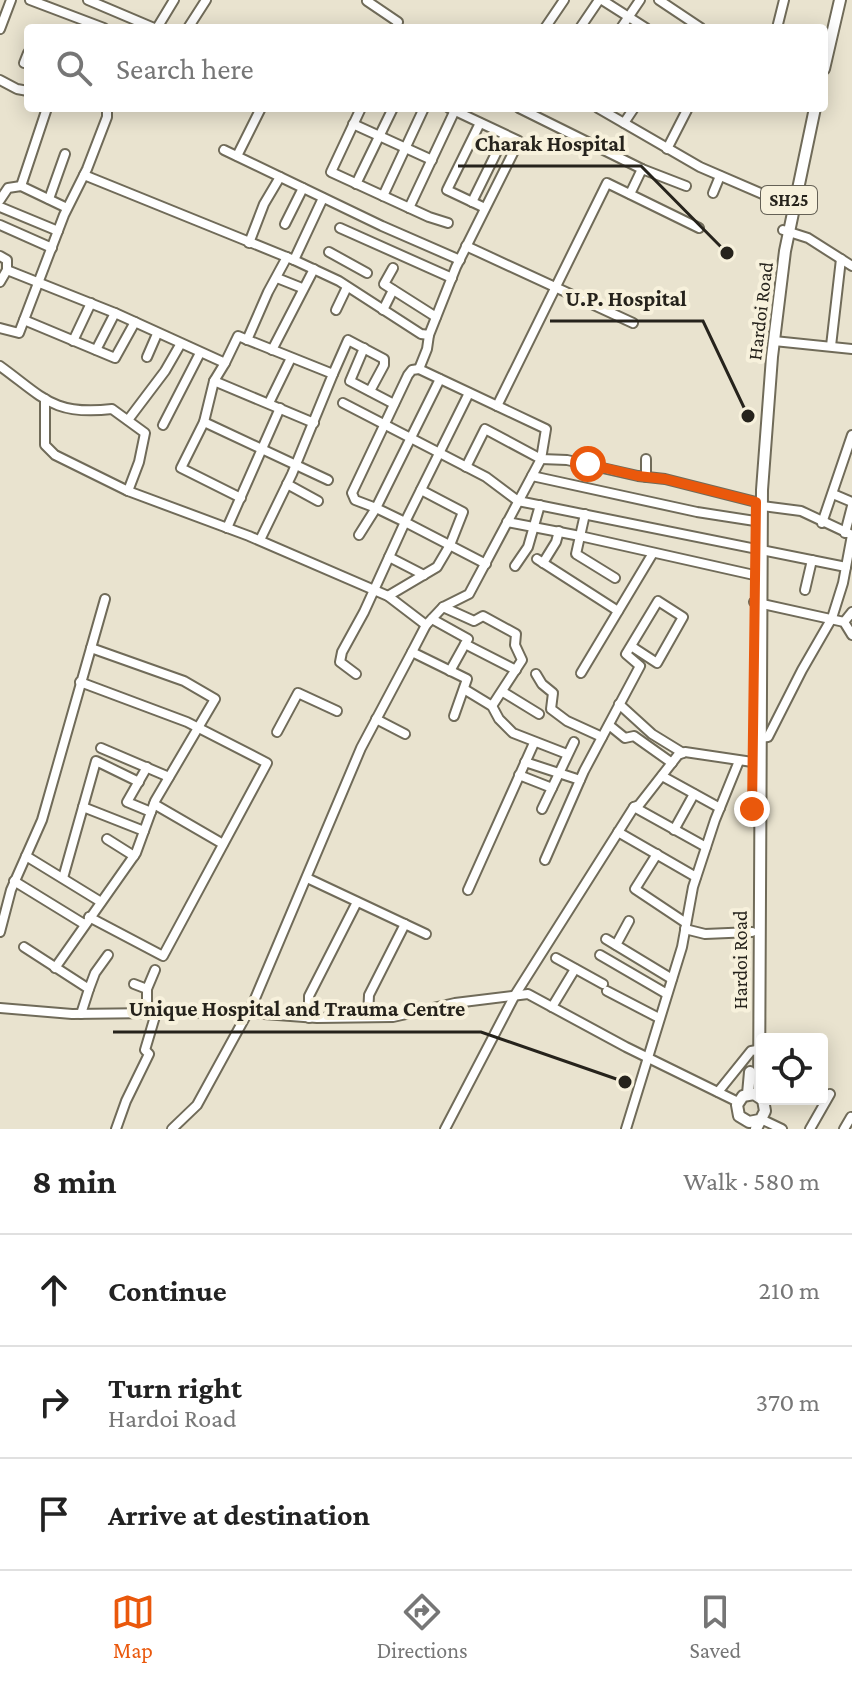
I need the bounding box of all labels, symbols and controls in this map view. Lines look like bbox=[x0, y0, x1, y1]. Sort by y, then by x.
search box bbox=[24, 24, 828, 112]
icon: search bbox=[52, 46, 96, 90]
text: Search here bbox=[116, 52, 254, 85]
callout: Charak Hospital bbox=[458, 120, 641, 166]
text: Charak Hospital bbox=[475, 131, 626, 156]
road number: SH25 bbox=[761, 186, 817, 214]
street label: Hardoi Road bbox=[743, 260, 777, 361]
callout: U.P. Hospital bbox=[550, 275, 703, 321]
text: U.P. Hospital bbox=[565, 286, 687, 311]
route start bbox=[570, 446, 606, 482]
route end bbox=[734, 791, 770, 827]
street label: Hardoi Road bbox=[729, 910, 751, 1010]
callout: Unique Hospital and Trauma Centre bbox=[113, 986, 481, 1032]
text: Unique Hospital and Trauma Centre bbox=[129, 996, 465, 1021]
map controls bbox=[756, 1033, 828, 1105]
button: locate bbox=[756, 1033, 828, 1105]
text: 8 min bbox=[32, 1163, 117, 1200]
text: Walk · 580 m bbox=[683, 1167, 820, 1196]
icon: ahead bbox=[32, 1268, 76, 1312]
text: Continue bbox=[108, 1274, 227, 1307]
text: 210 m bbox=[759, 1276, 820, 1305]
text: Turn right bbox=[108, 1371, 242, 1404]
icon: right bbox=[32, 1380, 76, 1424]
text: 370 m bbox=[756, 1388, 820, 1417]
text: Hardoi Road bbox=[108, 1404, 237, 1433]
icon: arrive bbox=[32, 1492, 76, 1536]
text: Arrive at destination bbox=[108, 1498, 370, 1531]
tab: Map bbox=[111, 1590, 155, 1663]
tab: Directions bbox=[377, 1590, 468, 1663]
tab: Saved bbox=[690, 1590, 741, 1663]

